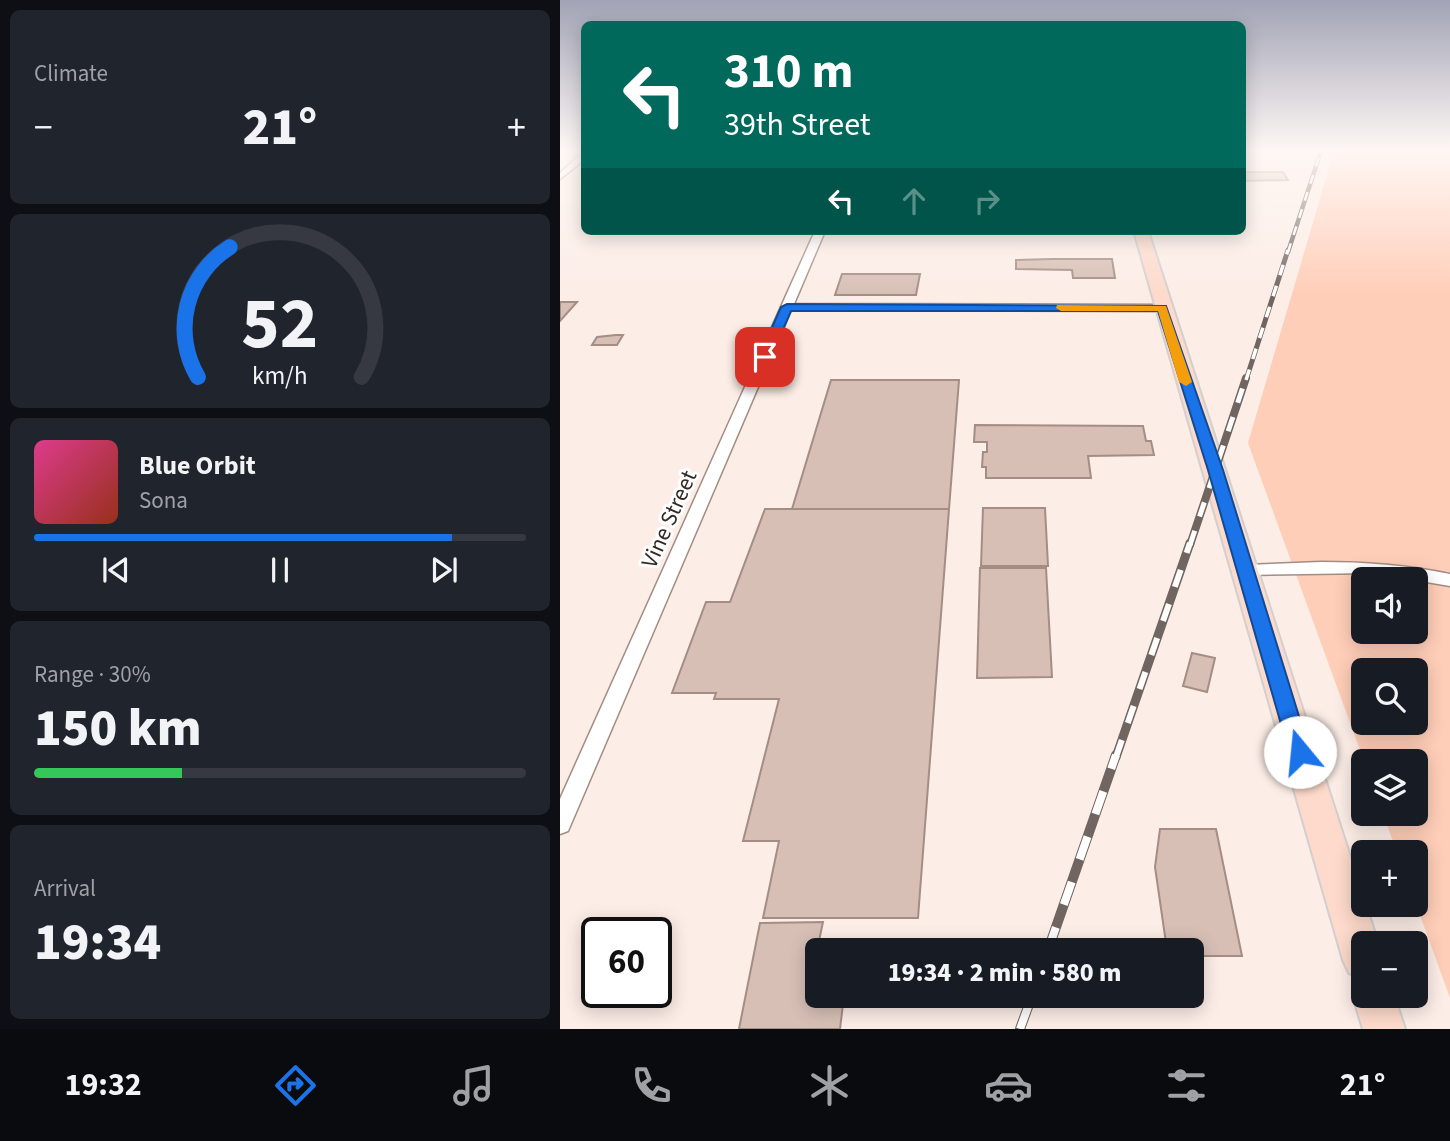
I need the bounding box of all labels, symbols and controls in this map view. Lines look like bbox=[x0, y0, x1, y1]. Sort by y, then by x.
text: 310 m bbox=[724, 37, 853, 107]
icon: left bbox=[609, 49, 700, 140]
text: Climate bbox=[34, 57, 108, 90]
text: 21° bbox=[243, 91, 317, 165]
text: − bbox=[34, 101, 53, 155]
text: + bbox=[507, 101, 526, 155]
text: 39th Street bbox=[724, 102, 871, 148]
icon: left bbox=[822, 182, 860, 220]
icon: ahead bbox=[895, 182, 933, 220]
icon: right bbox=[968, 182, 1006, 220]
text: 52 bbox=[242, 272, 318, 376]
pin bbox=[735, 327, 795, 387]
icon: arrive bbox=[746, 338, 784, 376]
text: km/h bbox=[252, 357, 308, 393]
text: Blue Orbit bbox=[139, 447, 256, 484]
street label: Vine Street bbox=[633, 465, 705, 573]
text: Sona bbox=[139, 484, 188, 517]
icon: previous bbox=[97, 551, 135, 589]
icon: pause bbox=[261, 551, 299, 589]
icon: next bbox=[425, 551, 463, 589]
map controls bbox=[1351, 567, 1428, 1008]
button: sound bbox=[1351, 567, 1428, 644]
text: Range · 30% bbox=[34, 658, 151, 691]
button: search bbox=[1351, 658, 1428, 735]
text: 150 km bbox=[34, 692, 202, 766]
position arrow bbox=[1263, 715, 1337, 789]
button: layers bbox=[1351, 749, 1428, 826]
button: + bbox=[1351, 840, 1428, 917]
text: Arrival bbox=[34, 872, 96, 905]
text: 19:34 bbox=[34, 906, 161, 980]
speed limit sign: 60 bbox=[581, 917, 672, 1008]
button: − bbox=[1351, 931, 1428, 1008]
text: 19:34 · 2 min · 580 m bbox=[888, 954, 1121, 991]
icon: directions bbox=[271, 1061, 320, 1110]
icon: music bbox=[449, 1061, 498, 1110]
icon: phone bbox=[627, 1061, 676, 1110]
icon: climate bbox=[805, 1061, 854, 1110]
icon: car bbox=[984, 1061, 1033, 1110]
icon: filters bbox=[1162, 1061, 1211, 1110]
text: 19:32 bbox=[65, 1062, 142, 1108]
text: 21° bbox=[1340, 1062, 1385, 1108]

